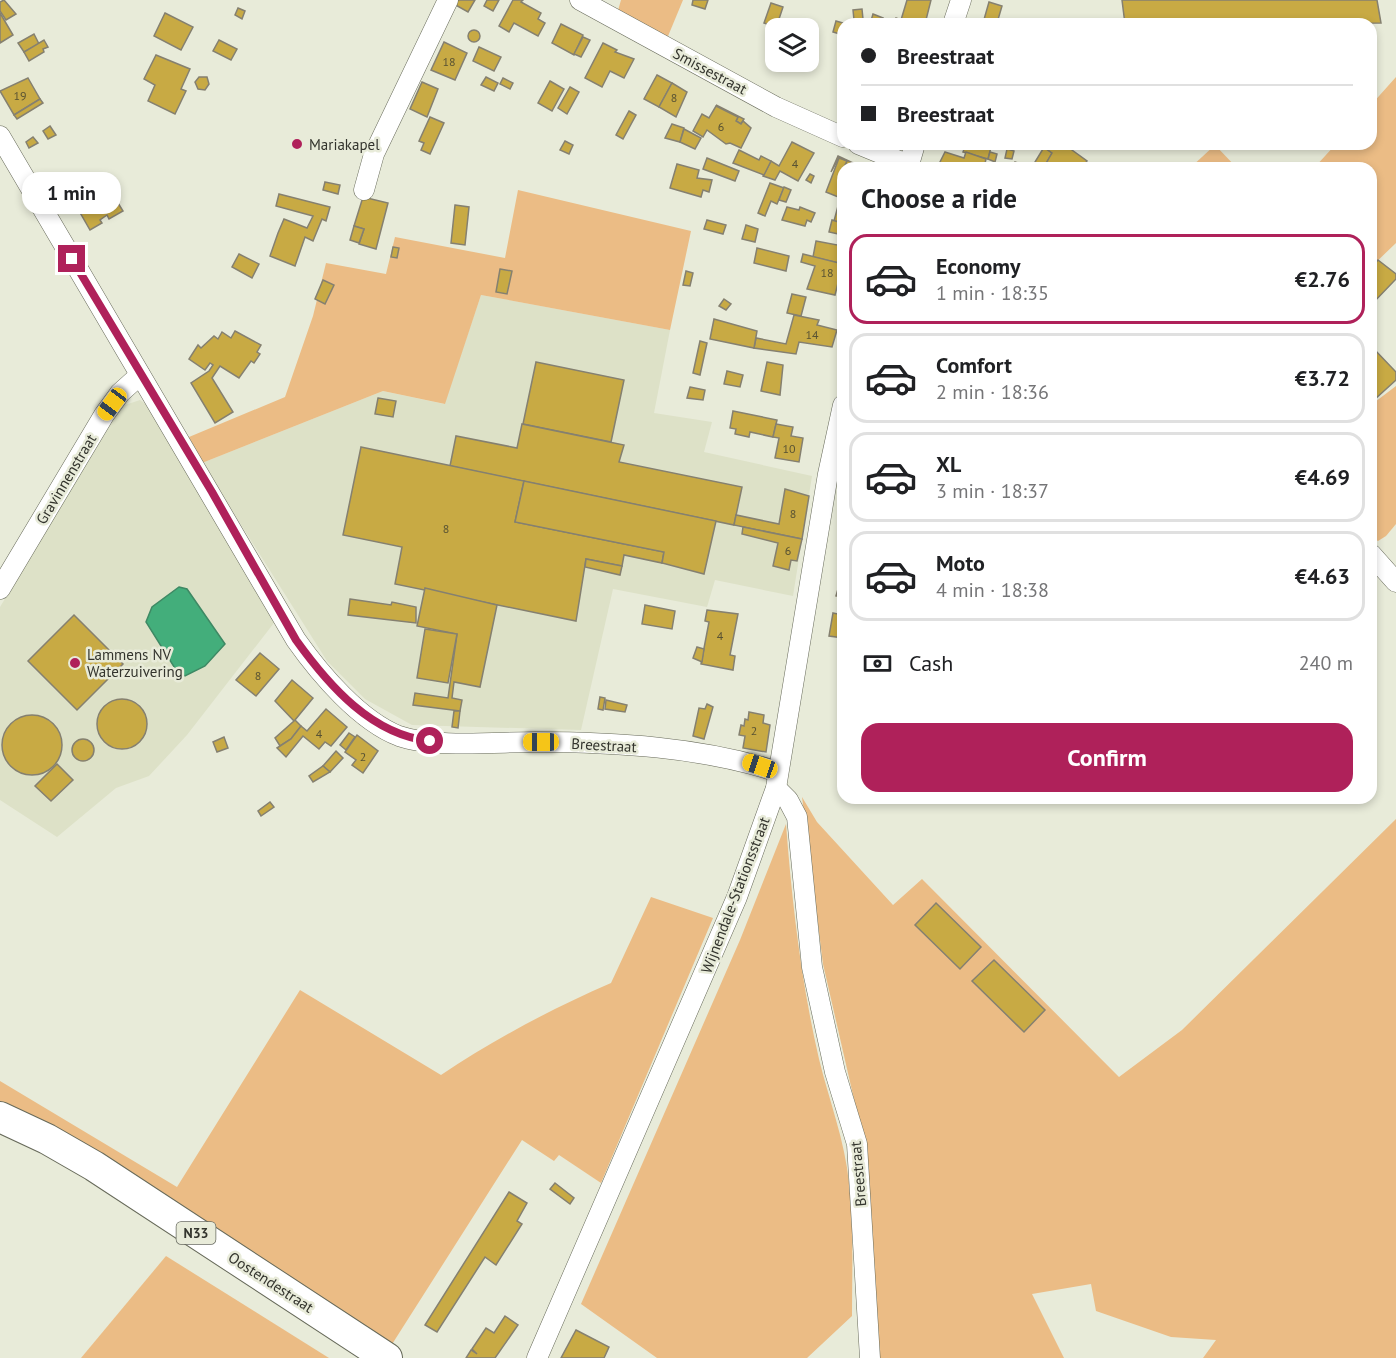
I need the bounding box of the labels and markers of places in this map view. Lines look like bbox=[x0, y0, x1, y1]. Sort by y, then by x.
place label: Mariakapel bbox=[309, 135, 380, 154]
marker: Mariakapel bbox=[290, 137, 304, 151]
place label: Lammens NV Waterzuivering bbox=[87, 645, 183, 681]
marker: Lammens NV Waterzuivering bbox=[68, 656, 82, 670]

